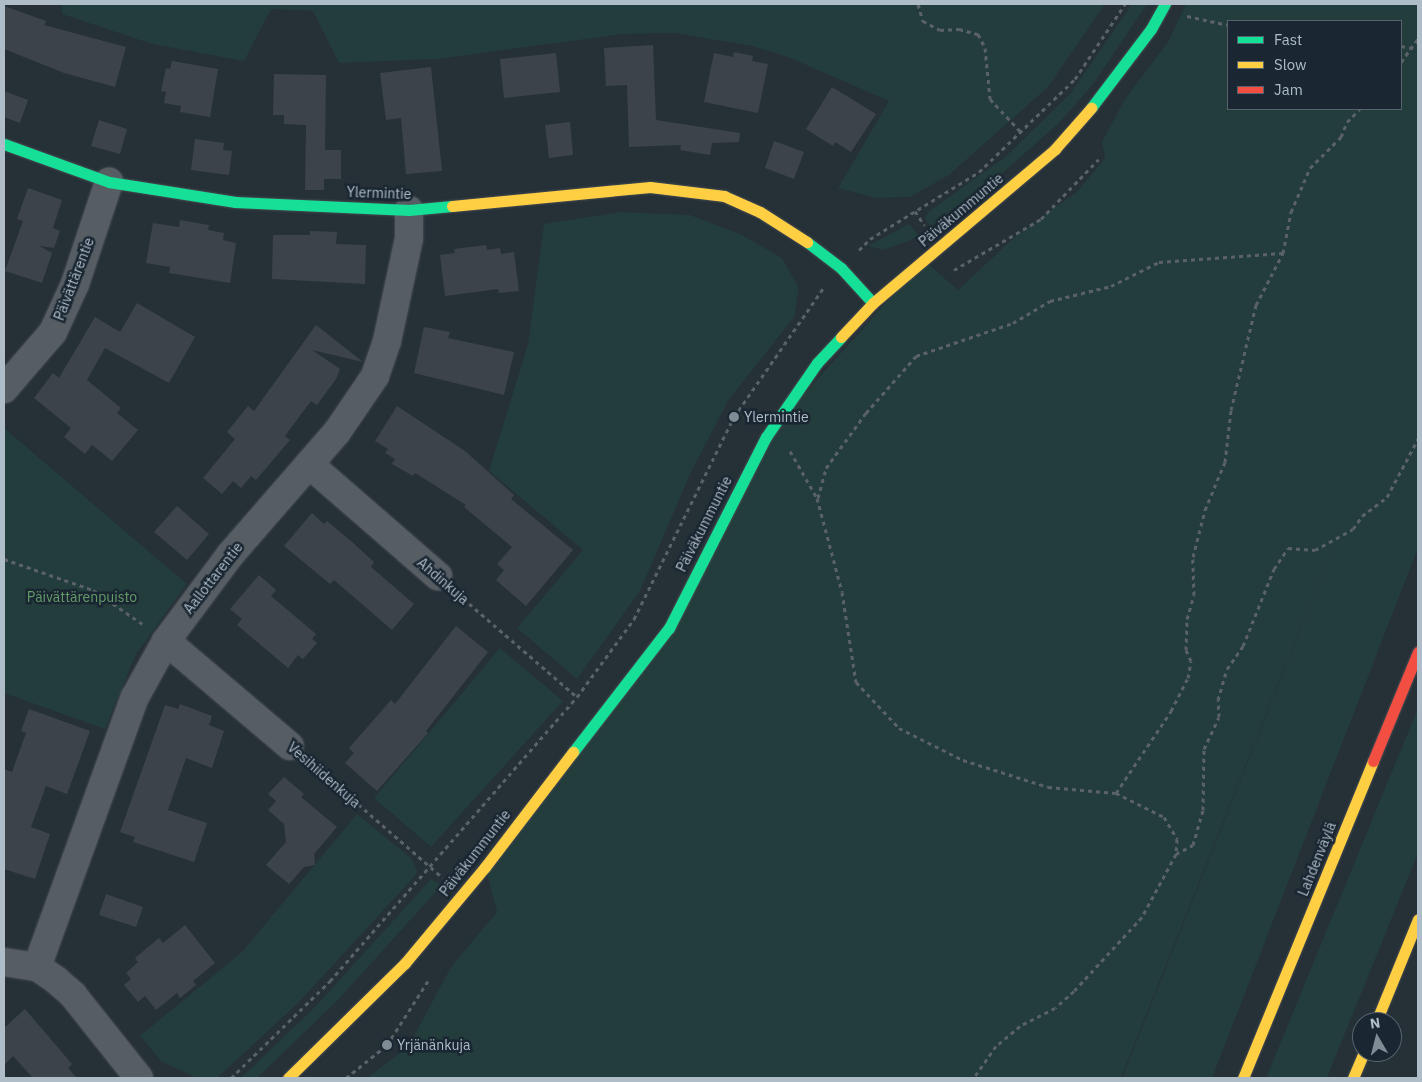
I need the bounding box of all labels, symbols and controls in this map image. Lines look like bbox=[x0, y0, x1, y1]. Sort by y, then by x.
legend bbox=[1227, 20, 1402, 110]
text: Fast bbox=[1274, 30, 1302, 49]
text: Slow bbox=[1274, 55, 1307, 74]
text: Jam bbox=[1274, 80, 1303, 99]
street label: Päiväkummuntie bbox=[915, 170, 1007, 250]
street label: Ylermintie bbox=[346, 183, 412, 203]
street label: Päivättärentie bbox=[50, 235, 98, 323]
place label: Ylermintie bbox=[744, 409, 809, 425]
marker: Ylermintie bbox=[728, 411, 740, 423]
street label: Päiväkummuntie bbox=[673, 473, 735, 575]
street label: Aallottarentie bbox=[180, 539, 246, 617]
street label: Ahdinkuja bbox=[414, 554, 472, 608]
park label: Päivättärenpuisto bbox=[27, 589, 137, 605]
street label: Vesihiidenkuja bbox=[284, 739, 364, 811]
street label: Päiväkummuntie bbox=[436, 806, 514, 900]
street label: Lahdenväylä bbox=[1295, 819, 1339, 899]
north arrow bbox=[1352, 1012, 1402, 1062]
text: N bbox=[1369, 1014, 1381, 1033]
place label: Yrjänänkuja bbox=[397, 1037, 470, 1053]
marker: Yrjänänkuja bbox=[381, 1039, 393, 1051]

